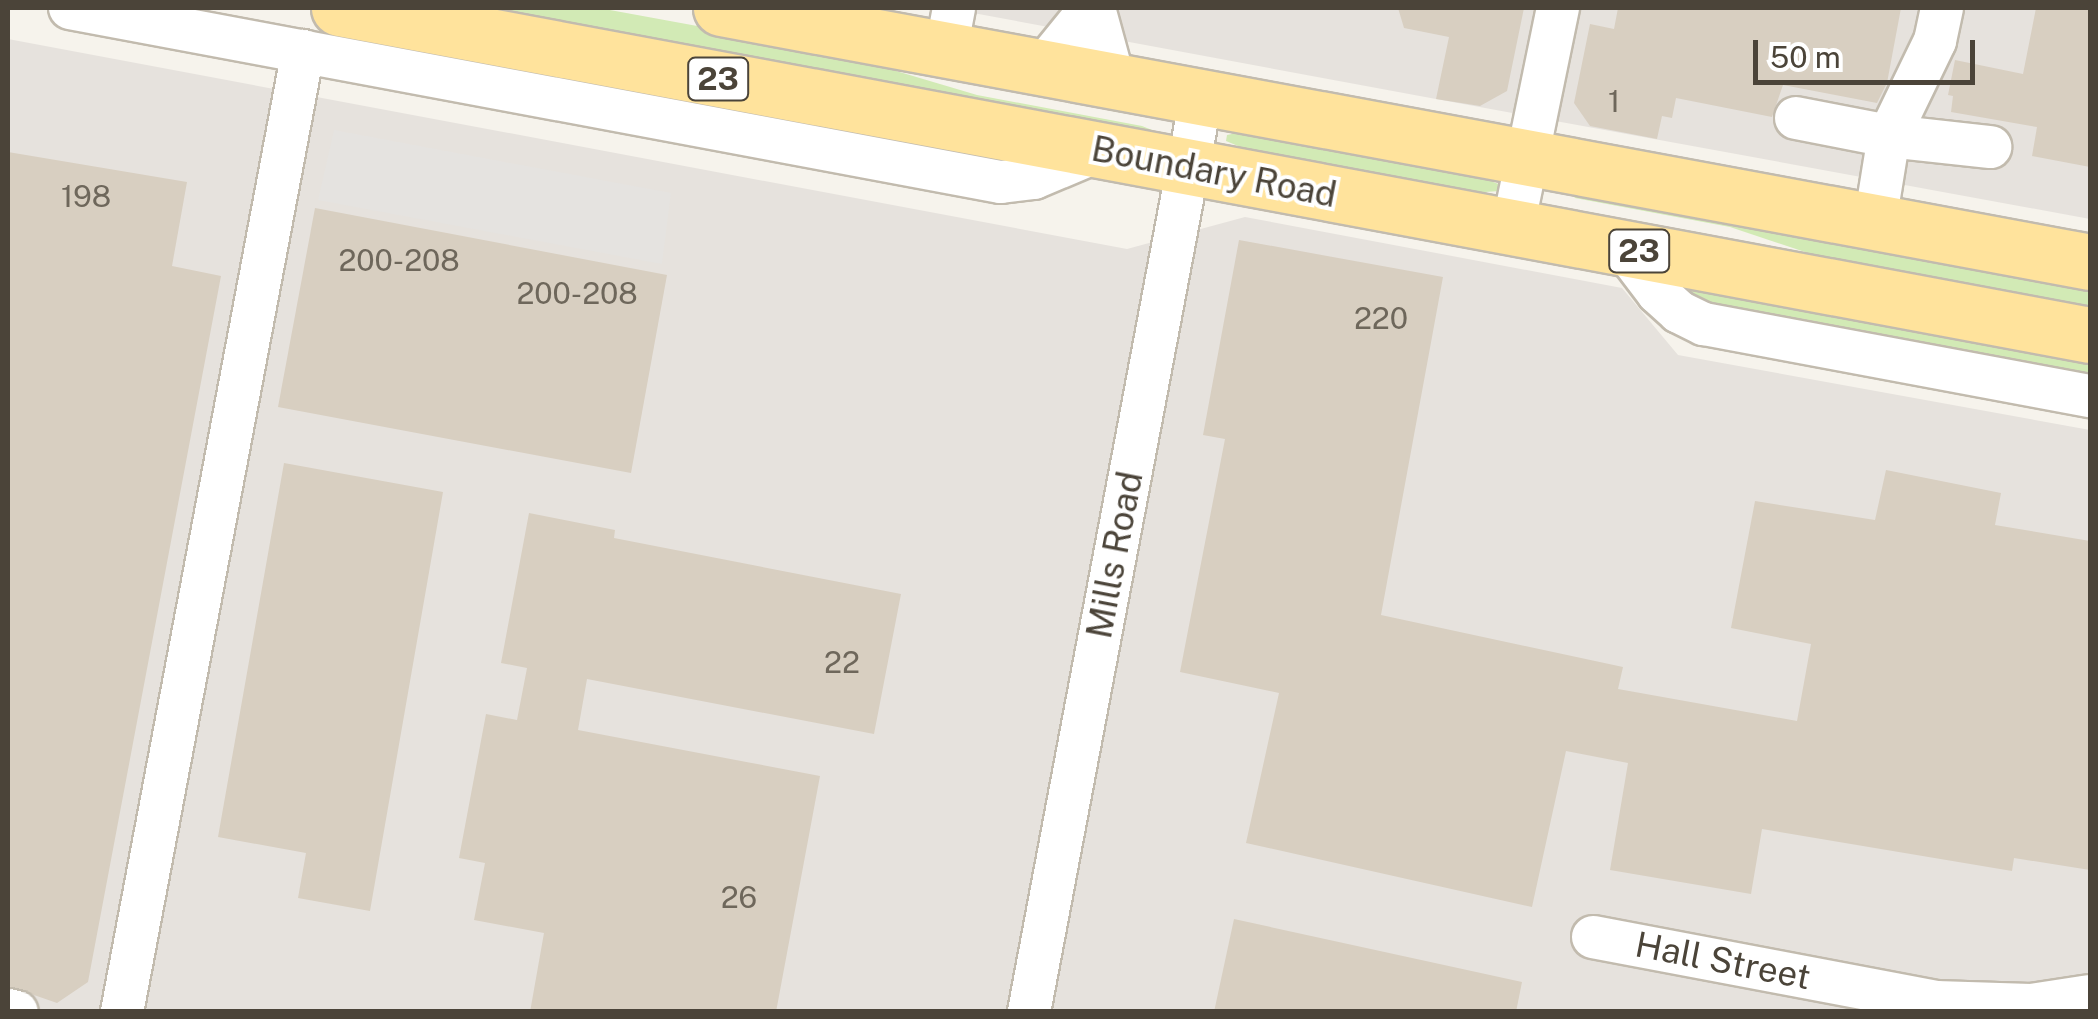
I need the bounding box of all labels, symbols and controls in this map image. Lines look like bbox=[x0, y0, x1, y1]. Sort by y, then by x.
scale bar bbox=[1758, 20, 1980, 82]
text: 50 m bbox=[1770, 39, 1841, 75]
road number: 23 bbox=[686, 52, 750, 106]
house number: 1 bbox=[1608, 83, 1620, 119]
street label: Boundary Road bbox=[1088, 128, 1340, 216]
house number: 198 bbox=[61, 178, 111, 214]
road number: 23 bbox=[1606, 224, 1672, 278]
house number: 200-208 bbox=[338, 242, 460, 278]
house number: 200-208 bbox=[516, 275, 638, 311]
house number: 220 bbox=[1354, 300, 1408, 336]
street label: Mills Road bbox=[1078, 468, 1152, 642]
house number: 22 bbox=[824, 644, 860, 680]
house number: 26 bbox=[721, 879, 757, 915]
street label: Hall Street bbox=[1632, 923, 1814, 999]

